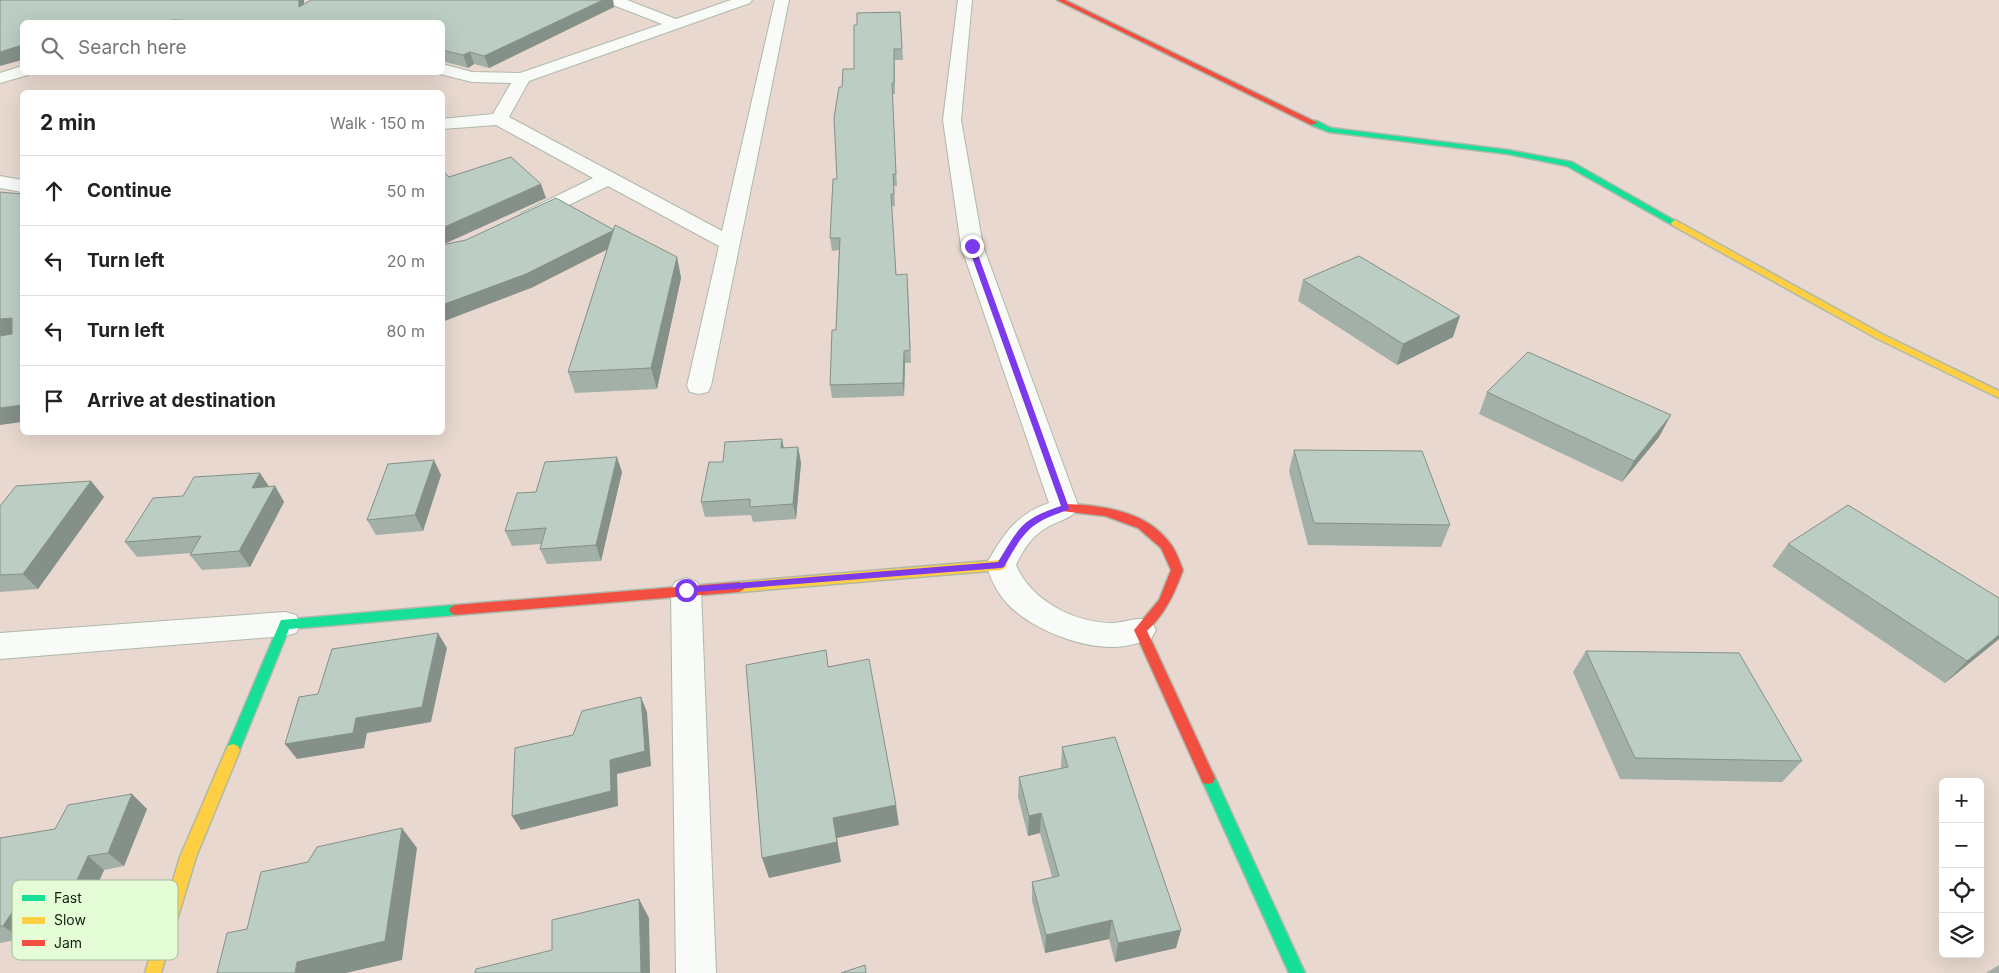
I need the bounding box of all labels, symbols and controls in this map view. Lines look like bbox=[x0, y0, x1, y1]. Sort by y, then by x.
search box bbox=[20, 20, 445, 75]
icon: search bbox=[38, 34, 66, 62]
text: Search here bbox=[78, 36, 187, 59]
text: 2 min bbox=[40, 110, 96, 135]
text: Walk · 150 m bbox=[330, 113, 425, 133]
icon: ahead bbox=[40, 177, 68, 205]
text: Continue bbox=[87, 179, 172, 202]
text: 50 m bbox=[387, 181, 425, 201]
route end bbox=[961, 235, 984, 258]
icon: left bbox=[40, 247, 68, 275]
text: Turn left bbox=[87, 249, 165, 272]
text: 20 m bbox=[387, 251, 425, 271]
icon: left bbox=[40, 317, 68, 345]
text: Turn left bbox=[87, 319, 165, 342]
text: 80 m bbox=[386, 321, 425, 341]
icon: arrive bbox=[40, 387, 68, 415]
text: Arrive at destination bbox=[87, 389, 276, 412]
route start bbox=[675, 579, 698, 602]
map controls bbox=[1939, 778, 1984, 958]
button: + bbox=[1939, 778, 1984, 823]
button: − bbox=[1939, 823, 1984, 868]
button: locate bbox=[1939, 868, 1984, 913]
legend bbox=[12, 880, 178, 960]
text: Fast bbox=[54, 889, 82, 906]
text: Slow bbox=[54, 911, 86, 928]
button: layers bbox=[1939, 913, 1984, 958]
text: Jam bbox=[54, 934, 82, 951]

